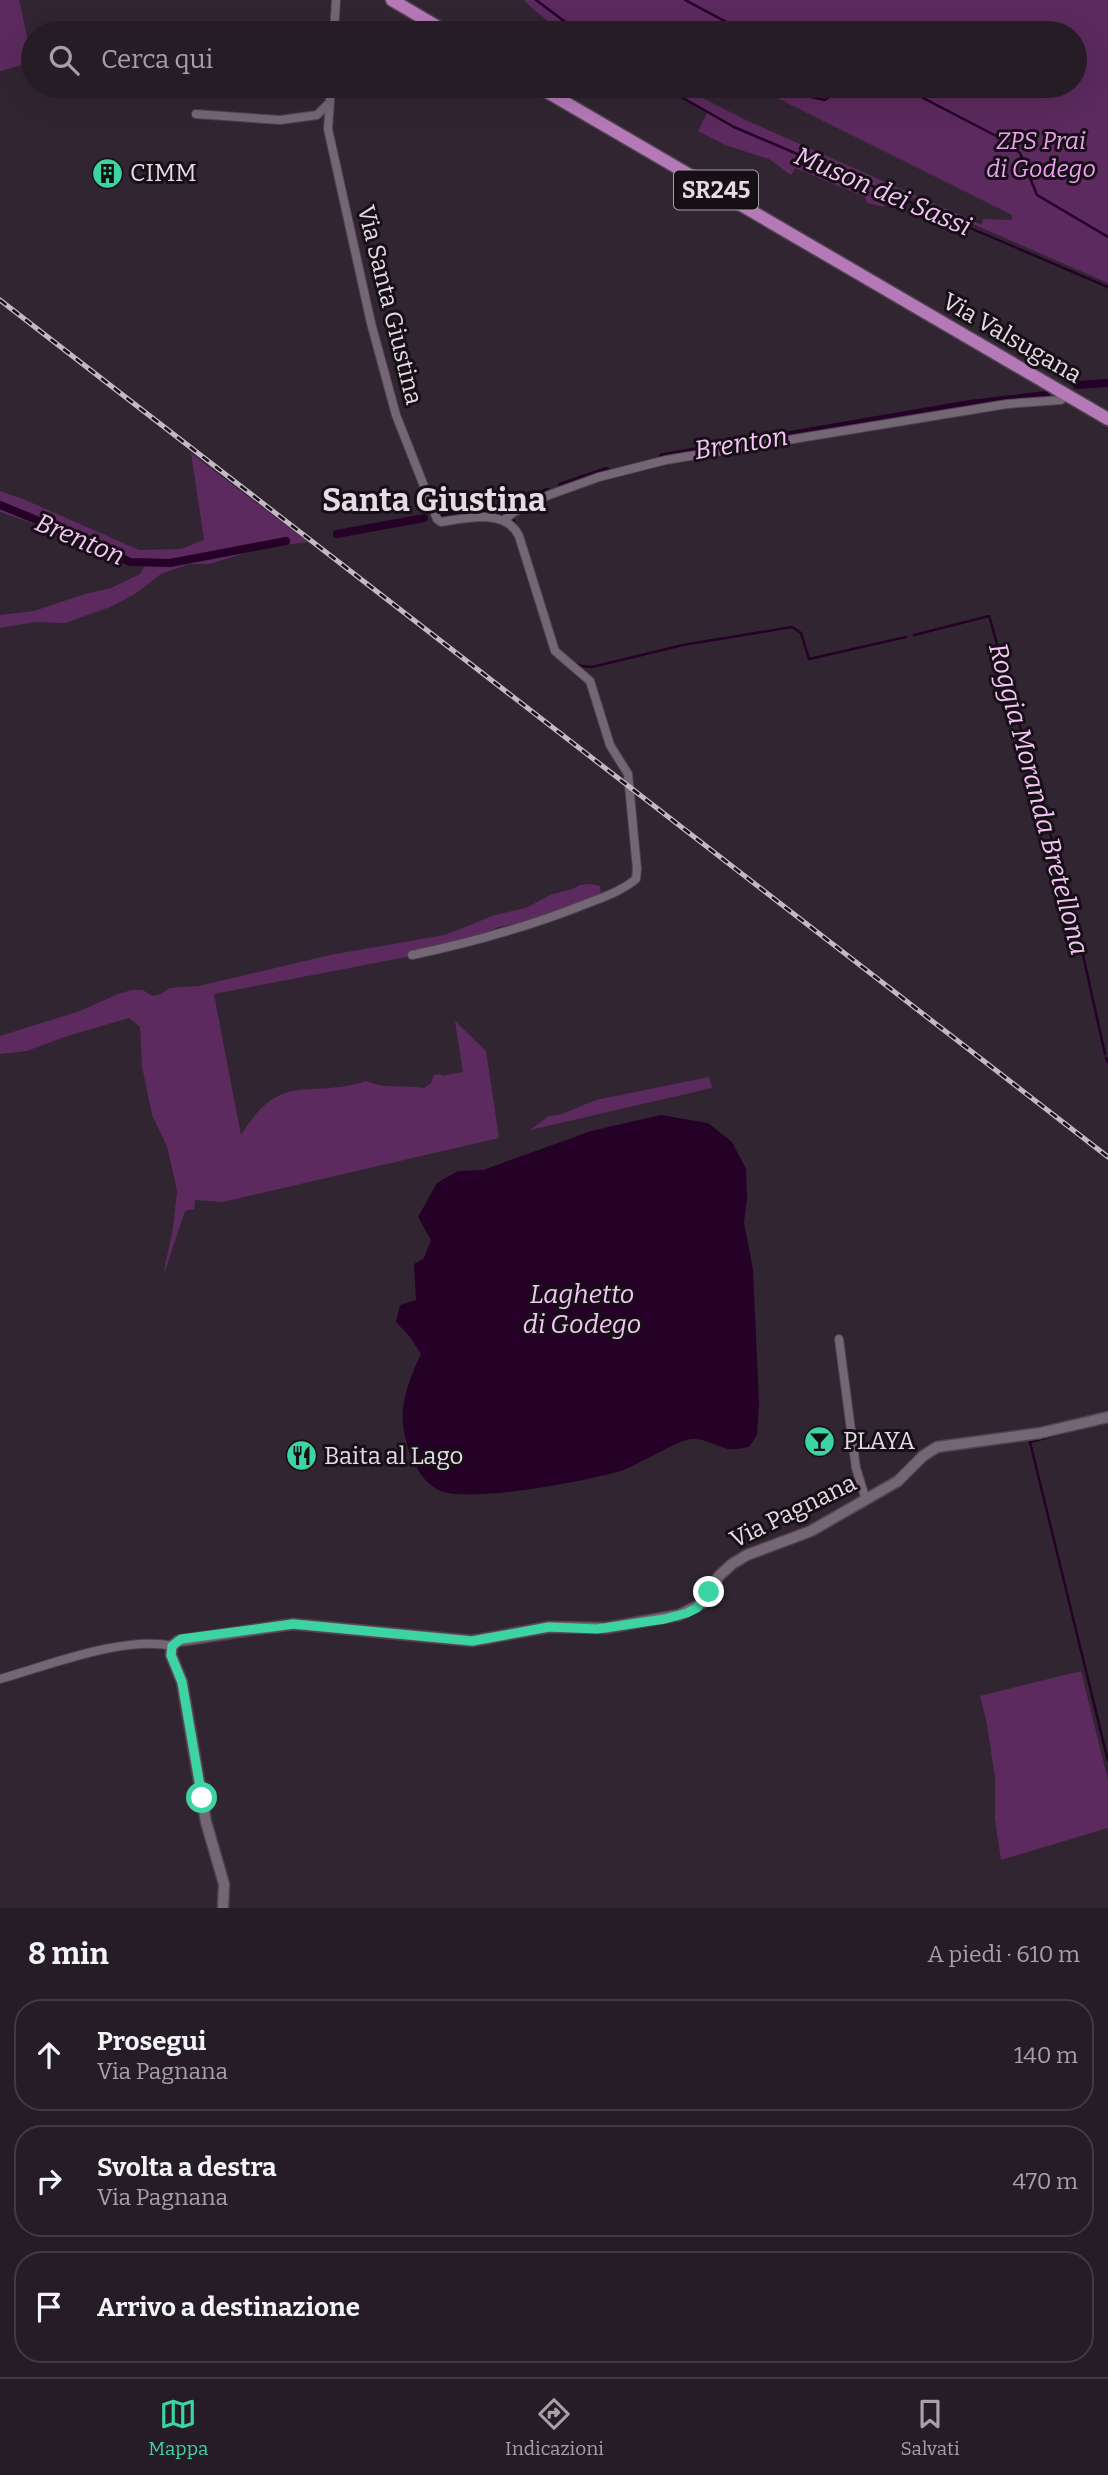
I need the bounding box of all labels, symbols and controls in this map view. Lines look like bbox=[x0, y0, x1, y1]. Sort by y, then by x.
search box bbox=[21, 21, 1087, 98]
icon: search bbox=[45, 41, 83, 79]
text: Cerca qui bbox=[101, 44, 213, 75]
park label: ZPS Prai di Godego bbox=[986, 127, 1096, 183]
water label: Muson dei Sassi bbox=[790, 140, 976, 243]
building icon: CIMM bbox=[90, 156, 124, 190]
place label: CIMM bbox=[130, 159, 197, 187]
road number: SR245 bbox=[674, 170, 758, 210]
street label: Via Santa Giustina bbox=[352, 203, 428, 407]
street label: Via Valsugana bbox=[937, 287, 1087, 389]
water label: Brenton bbox=[692, 421, 790, 466]
district label: Santa Giustina bbox=[322, 481, 546, 519]
water label: Brenton bbox=[31, 507, 129, 572]
water label: Roggia Moranda Bretellona bbox=[982, 640, 1095, 959]
water label: Laghetto di Godego bbox=[523, 1279, 641, 1340]
bar icon: PLAYA bbox=[803, 1424, 837, 1458]
place label: PLAYA bbox=[843, 1427, 915, 1455]
restaurant icon: Baita al Lago bbox=[284, 1439, 318, 1473]
place label: Baita al Lago bbox=[324, 1442, 463, 1470]
street label: Via Pagnana bbox=[725, 1468, 861, 1554]
route end bbox=[693, 1576, 724, 1607]
route start bbox=[186, 1782, 217, 1813]
text: 8 min bbox=[28, 1936, 109, 1972]
text: A piedi · 610 m bbox=[928, 1940, 1080, 1968]
text: Prosegui bbox=[97, 2026, 206, 2057]
icon: ahead bbox=[30, 2036, 68, 2074]
text: 140 m bbox=[1014, 2041, 1078, 2069]
text: Via Pagnana bbox=[97, 2057, 228, 2085]
text: Svolta a destra bbox=[97, 2152, 276, 2183]
icon: right bbox=[30, 2162, 68, 2200]
text: 470 m bbox=[1012, 2167, 1078, 2195]
text: Via Pagnana bbox=[97, 2183, 228, 2211]
icon: arrive bbox=[30, 2288, 68, 2326]
text: Arrivo a destinazione bbox=[97, 2292, 360, 2323]
tab: Mappa bbox=[148, 2395, 208, 2460]
tab: Indicazioni bbox=[505, 2395, 604, 2460]
tab: Salvati bbox=[901, 2395, 960, 2460]

